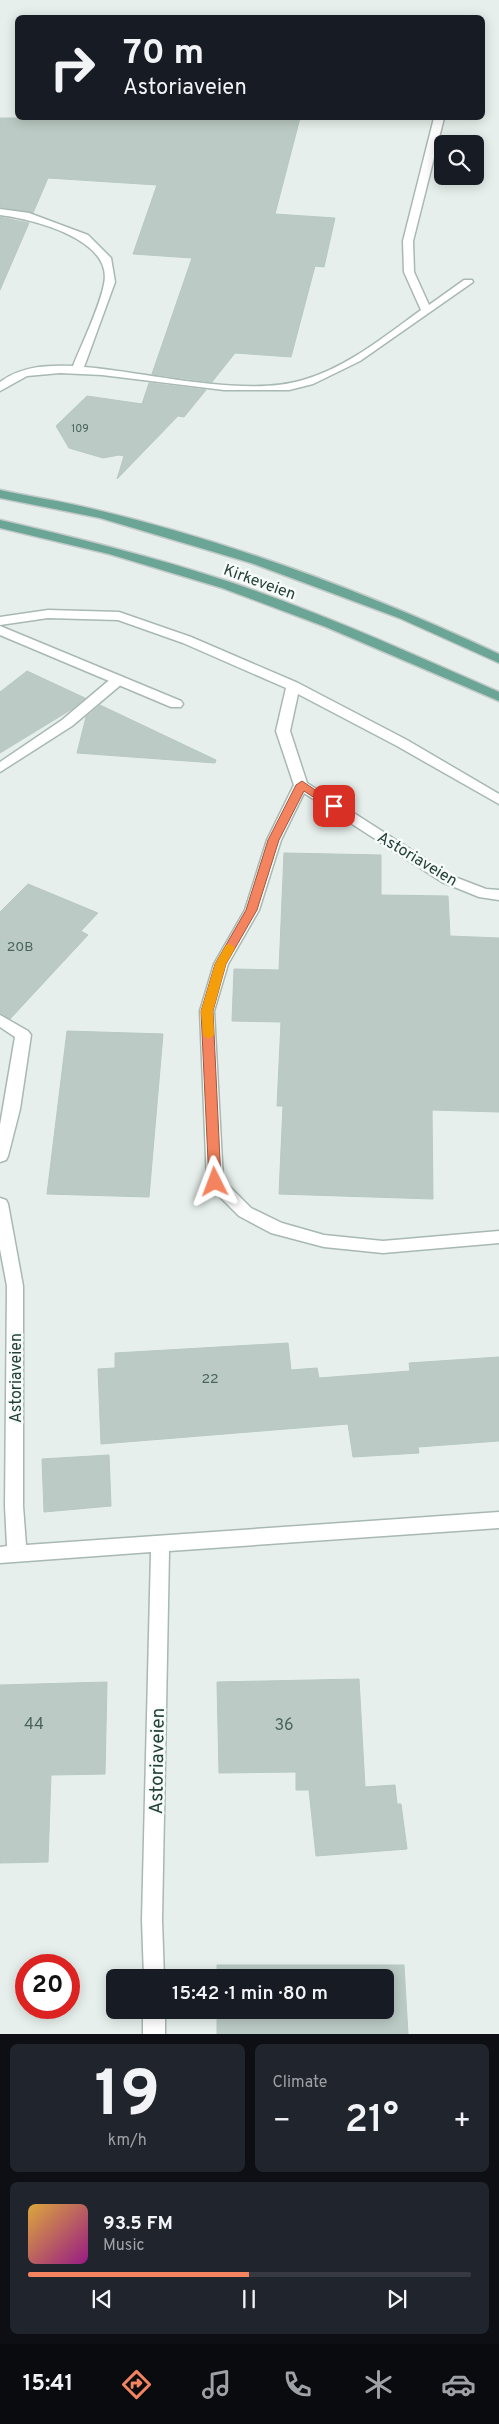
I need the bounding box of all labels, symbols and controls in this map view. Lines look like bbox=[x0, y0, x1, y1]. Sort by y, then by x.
text: 70 m bbox=[123, 32, 204, 76]
icon: right bbox=[40, 35, 105, 100]
text: Astoriaveien bbox=[123, 75, 247, 102]
map controls bbox=[434, 135, 484, 185]
button: search bbox=[434, 135, 484, 185]
house number: 109 bbox=[71, 422, 89, 436]
street label: Kirkeveien bbox=[220, 561, 298, 605]
pin bbox=[313, 785, 355, 827]
icon: arrive bbox=[320, 792, 348, 820]
street label: Astoriaveien bbox=[373, 828, 461, 891]
house number: 20B bbox=[7, 939, 33, 956]
position arrow bbox=[188, 1155, 240, 1207]
street label: Astoriaveien bbox=[7, 1333, 27, 1423]
house number: 22 bbox=[201, 1371, 219, 1388]
street label: Astoriaveien bbox=[145, 1707, 171, 1815]
house number: 44 bbox=[24, 1715, 44, 1735]
house number: 36 bbox=[274, 1716, 294, 1736]
speed limit sign: 20 bbox=[15, 1954, 80, 2019]
text: 15:42 · 1 min · 80 m bbox=[172, 1982, 328, 2006]
text: 19 bbox=[94, 2057, 160, 2139]
text: Climate bbox=[273, 2073, 327, 2093]
text: 21° bbox=[345, 2097, 399, 2146]
text: − bbox=[273, 2104, 291, 2140]
text: + bbox=[453, 2104, 471, 2140]
text: km/h bbox=[108, 2131, 147, 2151]
text: 93.5 FM bbox=[103, 2212, 173, 2236]
text: Music bbox=[103, 2236, 144, 2256]
icon: previous bbox=[88, 2285, 116, 2313]
icon: pause bbox=[235, 2285, 263, 2313]
icon: next bbox=[383, 2285, 411, 2313]
icon: directions bbox=[119, 2367, 154, 2402]
icon: music bbox=[199, 2367, 234, 2402]
icon: phone bbox=[280, 2367, 315, 2402]
icon: climate bbox=[361, 2367, 396, 2402]
icon: car bbox=[441, 2367, 476, 2402]
text: 15:41 bbox=[23, 2371, 73, 2398]

